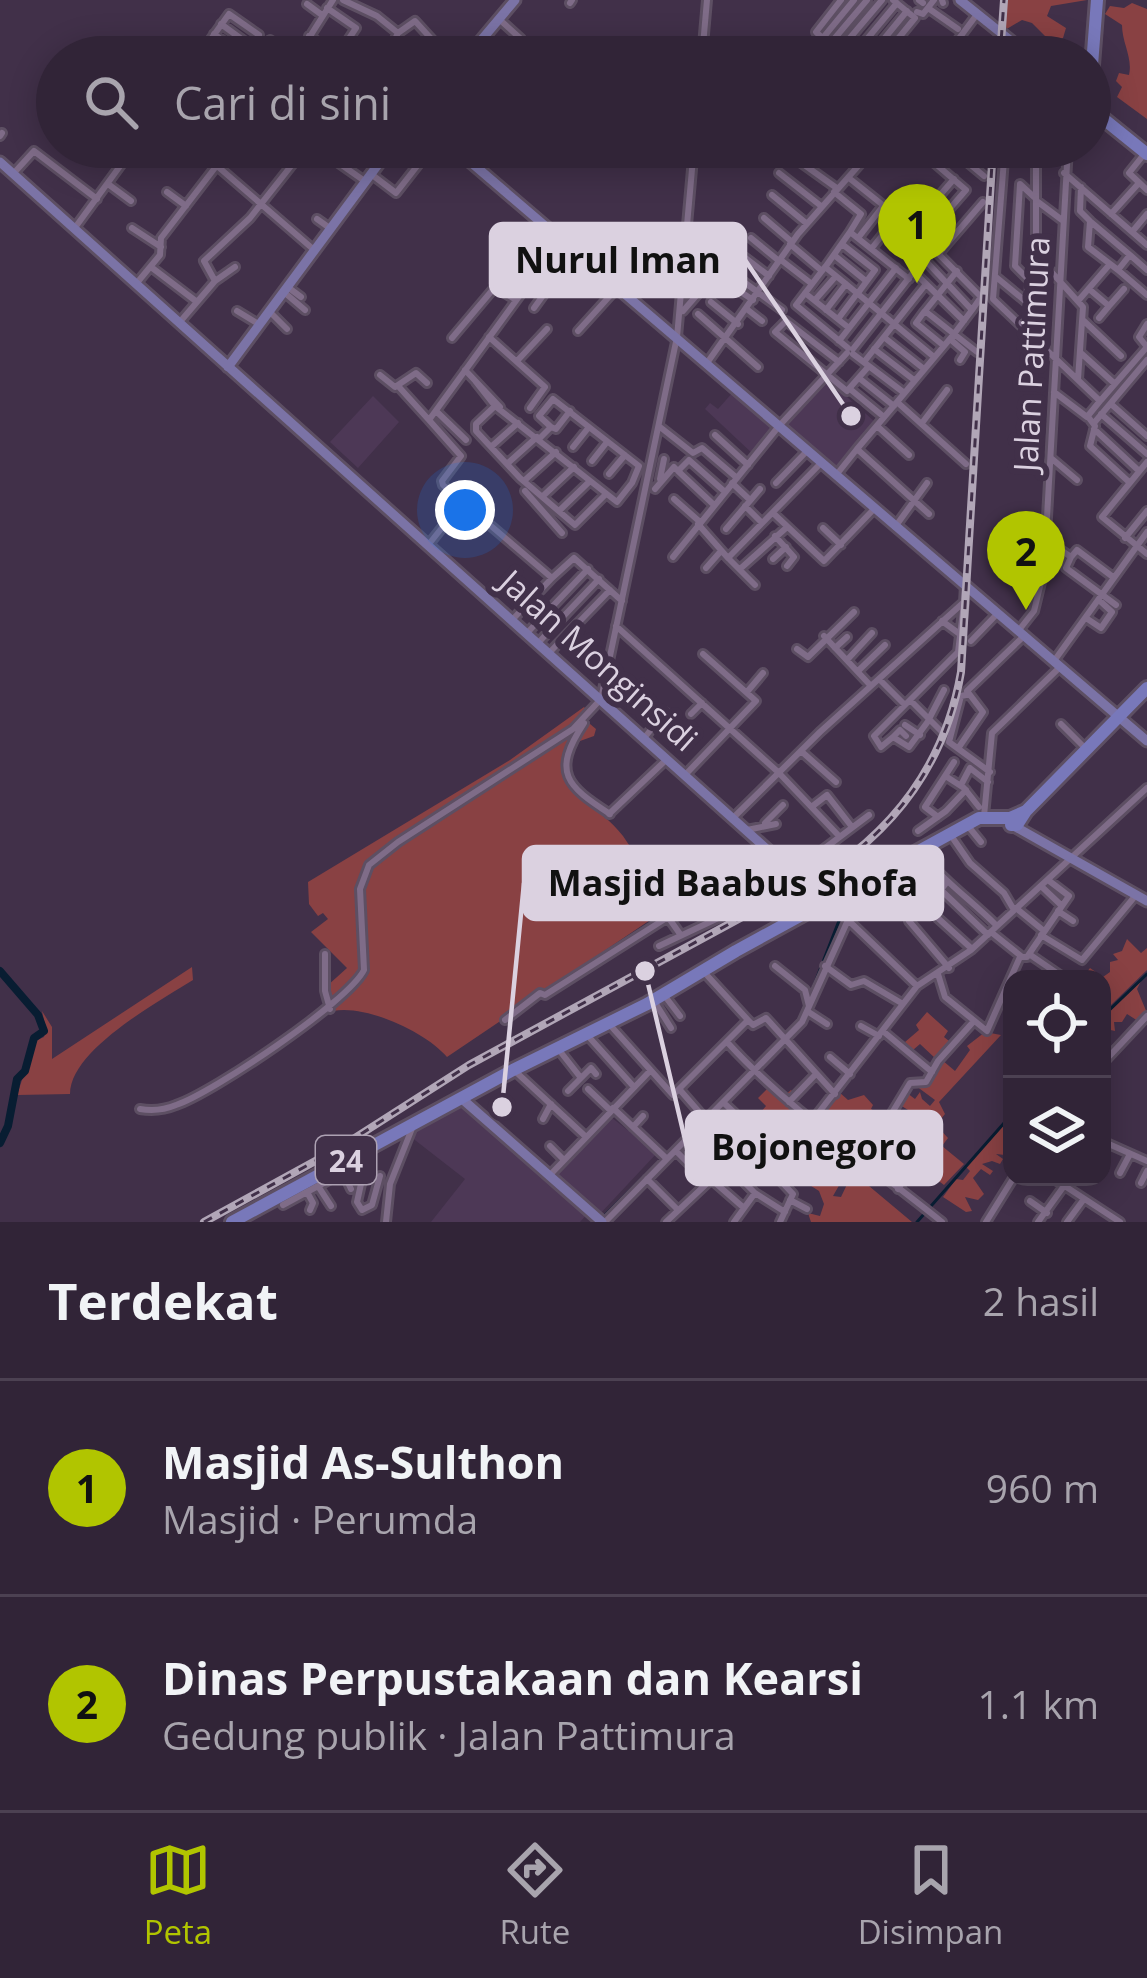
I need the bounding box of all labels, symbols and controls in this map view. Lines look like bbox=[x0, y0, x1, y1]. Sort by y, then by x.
search box bbox=[36, 36, 1111, 168]
icon: search bbox=[78, 69, 144, 135]
text: Cari di sini bbox=[174, 72, 391, 133]
pin: 1 bbox=[878, 184, 956, 283]
callout: Nurul Iman bbox=[491, 224, 745, 296]
text: Nurul Iman bbox=[515, 235, 721, 284]
street label: Jalan Pattimura bbox=[1002, 235, 1060, 476]
your location bbox=[435, 480, 495, 540]
pin: 2 bbox=[987, 511, 1065, 610]
street label: Jalan Monginsidi bbox=[488, 557, 708, 761]
callout: Masjid Baabus Shofa bbox=[524, 847, 942, 919]
text: Masjid Baabus Shofa bbox=[548, 858, 918, 907]
map controls bbox=[1003, 970, 1111, 1186]
button: locate bbox=[1003, 970, 1111, 1078]
button: layers bbox=[1003, 1078, 1111, 1186]
callout: Bojonegoro bbox=[687, 1112, 941, 1184]
text: Bojonegoro bbox=[711, 1122, 917, 1171]
road number: 24 bbox=[316, 1136, 376, 1184]
text: Terdekat bbox=[48, 1265, 278, 1335]
text: 2 hasil bbox=[983, 1274, 1099, 1327]
text: Masjid As-Sulthon bbox=[162, 1431, 564, 1492]
text: 1 bbox=[76, 1461, 98, 1514]
text: 960 m bbox=[986, 1461, 1099, 1514]
text: Masjid · Perumda bbox=[162, 1492, 478, 1545]
text: Dinas Perpustakaan dan Kearsi bbox=[162, 1647, 863, 1708]
text: 2 bbox=[76, 1677, 98, 1730]
text: 1.1 km bbox=[977, 1677, 1099, 1730]
text: Gedung publik · Jalan Pattimura bbox=[162, 1708, 736, 1761]
tab: Peta bbox=[144, 1837, 212, 1954]
tab: Rute bbox=[499, 1837, 570, 1954]
tab: Disimpan bbox=[858, 1837, 1003, 1954]

